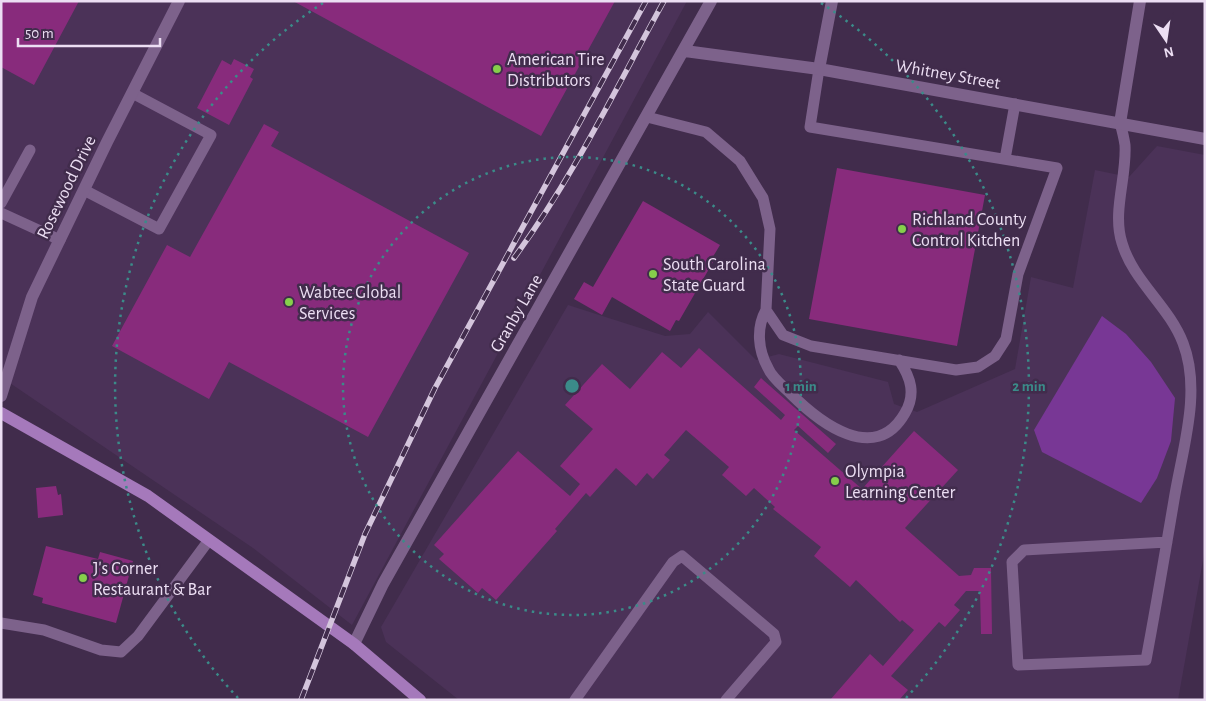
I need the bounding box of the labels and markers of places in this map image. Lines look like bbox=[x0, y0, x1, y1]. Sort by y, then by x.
place label: American Tire Distributors bbox=[507, 51, 605, 90]
marker: American Tire Distributors bbox=[491, 63, 503, 75]
place label: Richland County Control Kitchen bbox=[912, 211, 1027, 250]
marker: Richland County Control Kitchen bbox=[896, 223, 908, 235]
place label: South Carolina State Guard bbox=[663, 256, 766, 295]
marker: South Carolina State Guard bbox=[647, 268, 659, 280]
place label: Wabtec Global Services bbox=[299, 284, 401, 323]
marker: Wabtec Global Services bbox=[283, 296, 295, 308]
centre of rings bbox=[563, 377, 581, 395]
place label: Olympia Learning Center bbox=[845, 463, 956, 502]
marker: Olympia Learning Center bbox=[829, 475, 841, 487]
place label: J's Corner Restaurant & Bar bbox=[93, 560, 211, 599]
marker: J's Corner Restaurant & Bar bbox=[77, 572, 89, 584]

